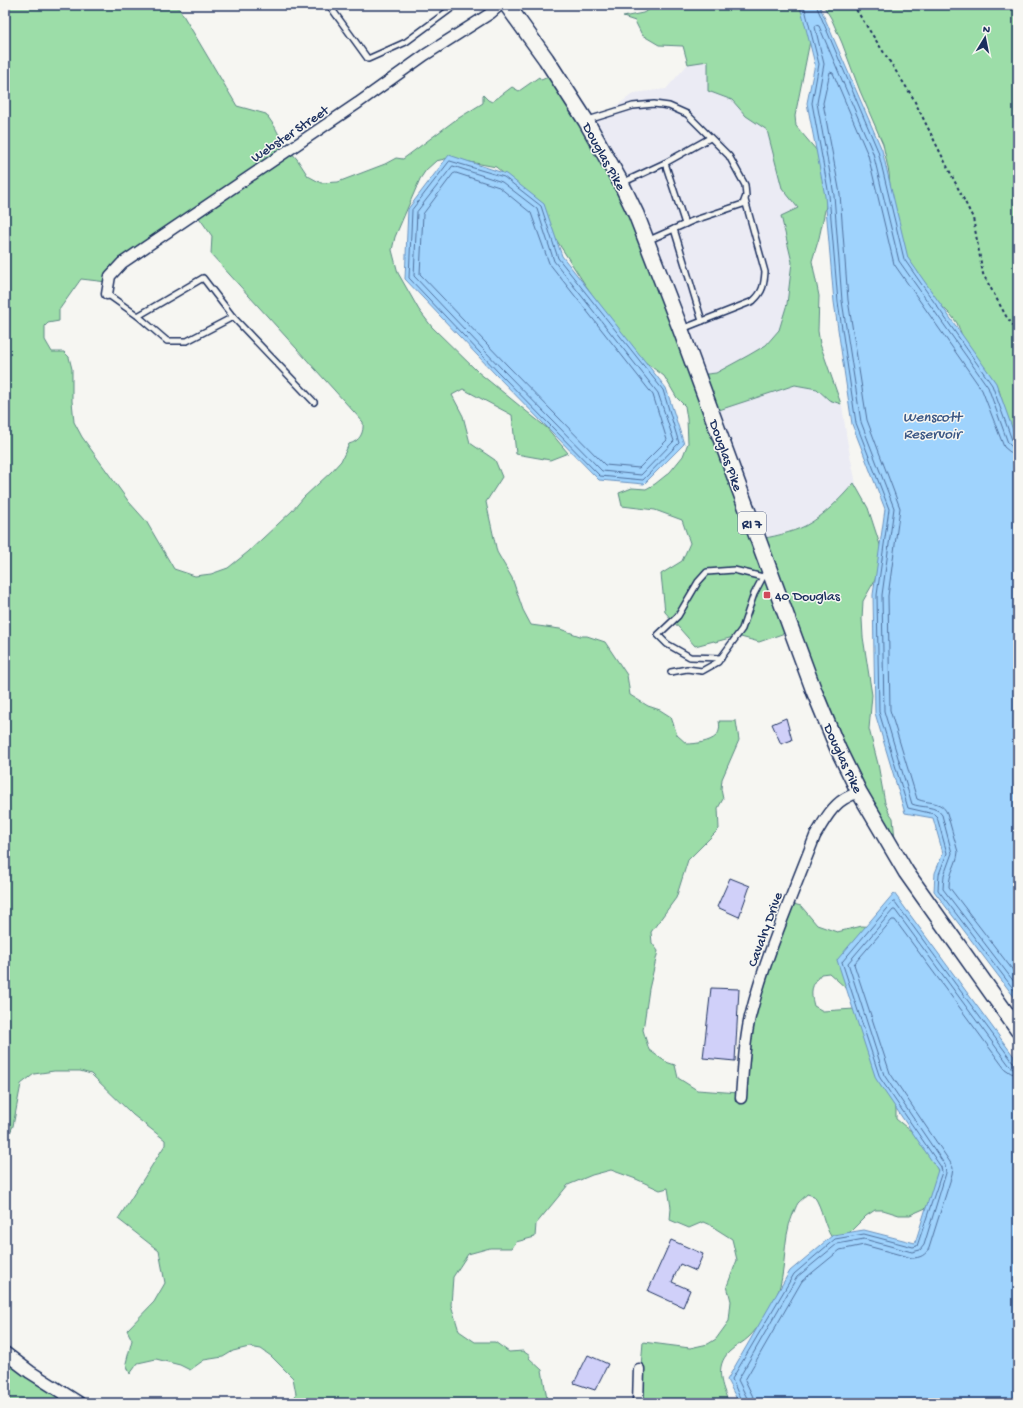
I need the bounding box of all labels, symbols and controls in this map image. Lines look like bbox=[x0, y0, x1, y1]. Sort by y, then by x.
north arrow bbox=[965, 18, 1005, 58]
text: N bbox=[982, 24, 991, 37]
street label: Webster Street bbox=[248, 102, 334, 167]
street label: Douglas Pike bbox=[577, 120, 629, 195]
water label: Wenscott Reservoir bbox=[903, 409, 964, 444]
street label: Douglas Pike bbox=[704, 417, 746, 494]
road number: RI 7 bbox=[738, 512, 766, 534]
place label: 40 Douglas bbox=[775, 589, 841, 606]
marker: 40 Douglas bbox=[762, 590, 772, 600]
street label: Douglas Pike bbox=[818, 721, 866, 797]
street label: Cavalry Drive bbox=[745, 890, 788, 969]

